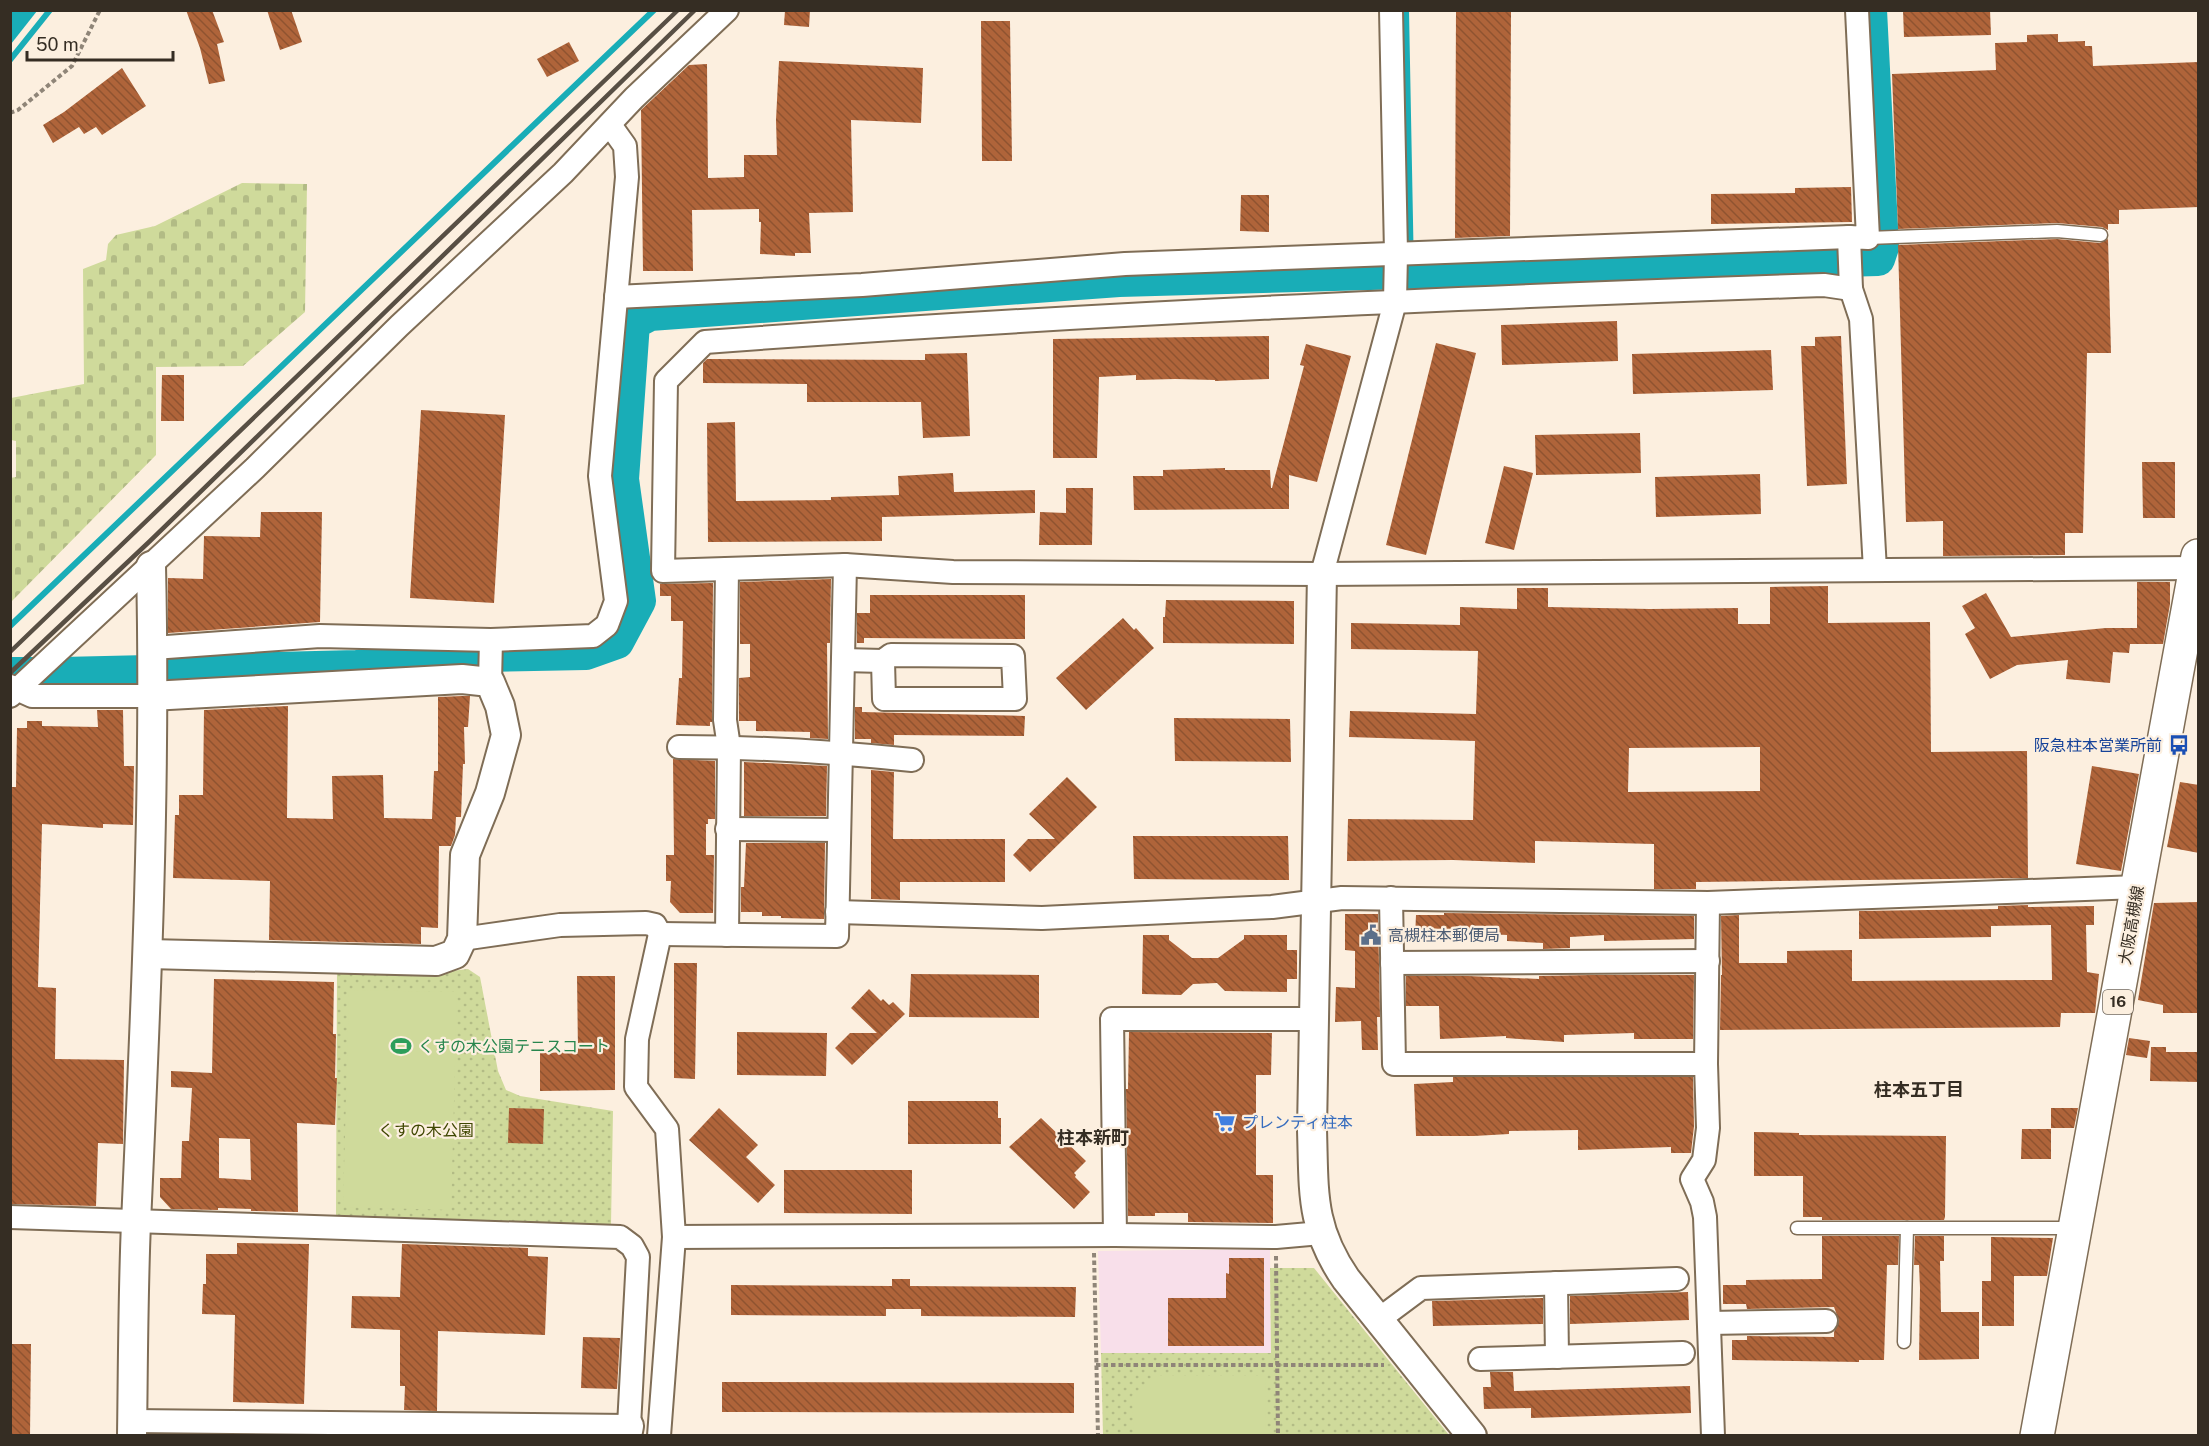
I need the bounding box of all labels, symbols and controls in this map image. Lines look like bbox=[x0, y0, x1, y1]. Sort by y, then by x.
scale bar bbox=[27, 24, 172, 62]
text: 50 m bbox=[36, 34, 79, 55]
bus stop icon: 阪急柱本営業所前 bbox=[2167, 733, 2191, 757]
place label: 阪急柱本営業所前 bbox=[2034, 736, 2162, 755]
street label: 大阪高槻線 bbox=[2115, 884, 2148, 966]
public building icon: 高槻柱本郵便局 bbox=[1359, 923, 1383, 947]
place label: 高槻柱本郵便局 bbox=[1388, 926, 1500, 945]
road number: 16 bbox=[2103, 990, 2133, 1014]
sports icon: くすの木公園テニスコート bbox=[389, 1034, 413, 1058]
place label: くすの木公園テニスコート bbox=[418, 1037, 610, 1056]
district label: 柱本五丁目 bbox=[1874, 1079, 1964, 1100]
supermarket icon: プレンティ柱本 bbox=[1213, 1110, 1237, 1134]
place label: プレンティ柱本 bbox=[1242, 1113, 1353, 1132]
park label: くすの木公園 bbox=[378, 1121, 474, 1140]
district label: 柱本新町 bbox=[1057, 1127, 1129, 1148]

